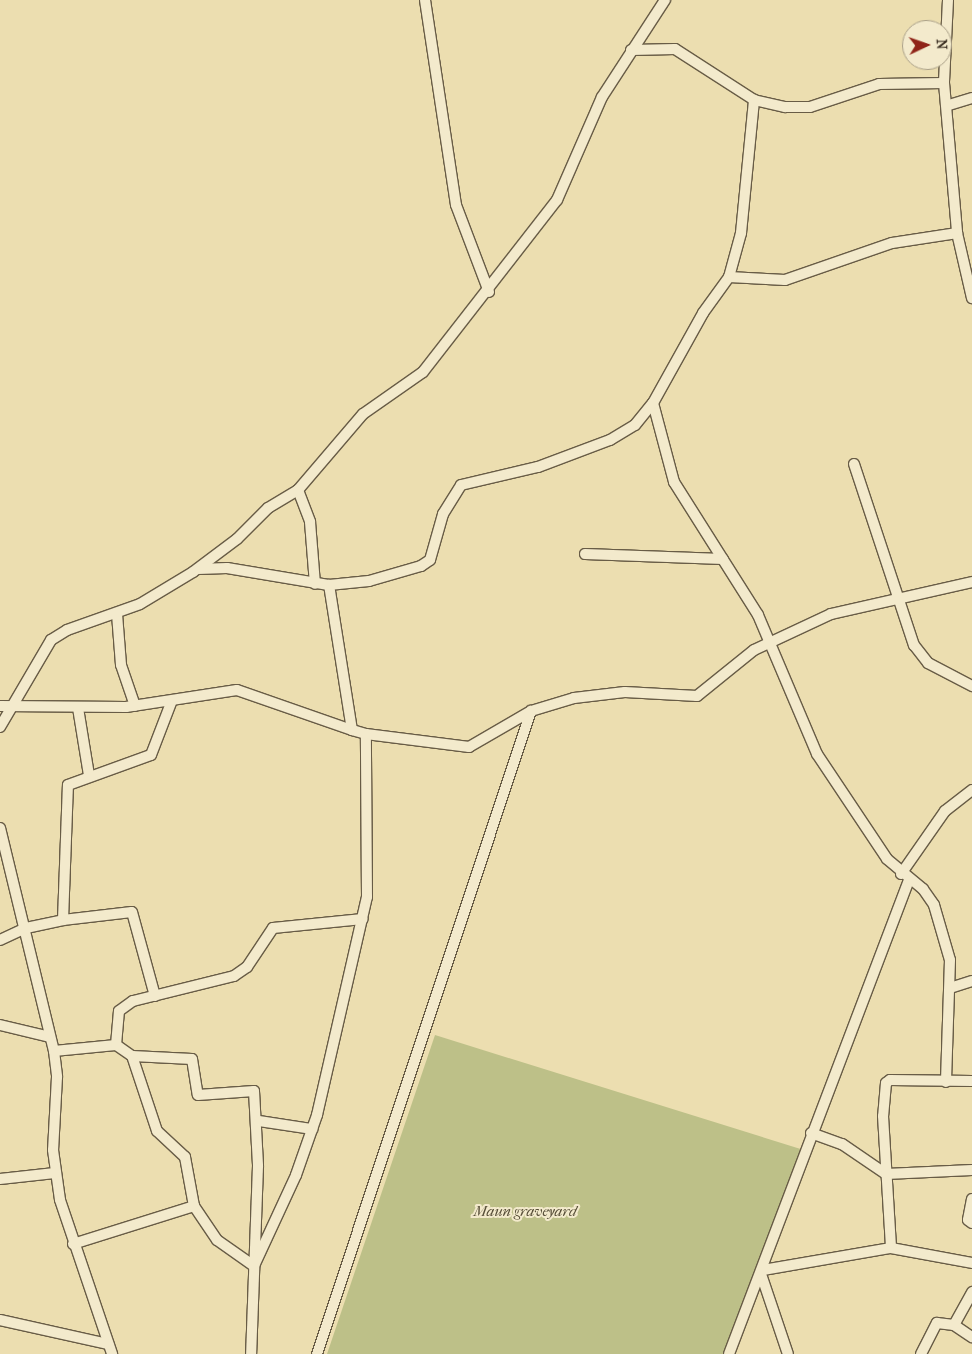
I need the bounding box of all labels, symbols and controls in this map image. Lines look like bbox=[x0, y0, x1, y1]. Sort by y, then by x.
north arrow bbox=[902, 20, 952, 70]
text: N bbox=[933, 38, 950, 50]
park label: Maun graveyard bbox=[473, 1203, 577, 1221]

